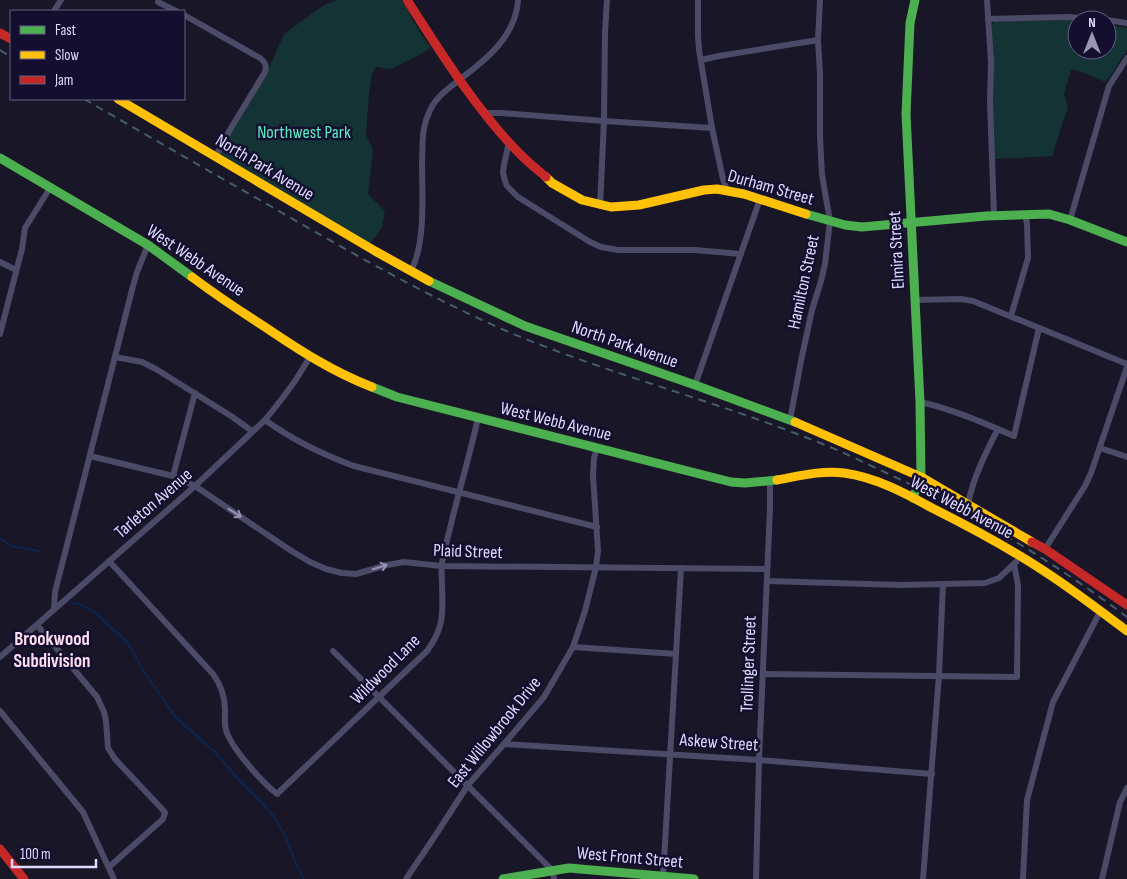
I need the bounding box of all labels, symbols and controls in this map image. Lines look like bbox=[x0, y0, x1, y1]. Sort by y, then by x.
legend bbox=[10, 10, 185, 100]
north arrow bbox=[1067, 10, 1117, 60]
text: N bbox=[1088, 14, 1096, 31]
text: Fast bbox=[55, 21, 77, 40]
text: Slow bbox=[55, 46, 79, 65]
text: Jam bbox=[54, 71, 73, 90]
park label: Northwest Park bbox=[257, 122, 351, 143]
street label: North Park Avenue bbox=[212, 130, 318, 205]
street label: Durham Street bbox=[725, 165, 817, 210]
street label: Elmira Street bbox=[884, 210, 909, 290]
street label: West Webb Avenue bbox=[143, 220, 249, 301]
street label: Hamilton Street bbox=[783, 233, 824, 331]
street label: North Park Avenue bbox=[569, 316, 681, 373]
street label: West Webb Avenue bbox=[498, 398, 614, 445]
street label: Tarleton Avenue bbox=[110, 464, 196, 543]
street label: West Webb Avenue bbox=[907, 471, 1017, 543]
one-way arrow bbox=[228, 508, 242, 518]
street label: Plaid Street bbox=[433, 540, 504, 563]
one-way arrow bbox=[372, 561, 388, 571]
street label: Trollinger Street bbox=[736, 615, 761, 713]
district label: Brookwood Subdivision bbox=[14, 628, 90, 673]
street label: Wildwood Lane bbox=[346, 630, 425, 709]
street label: East Willowbrook Drive bbox=[443, 673, 546, 792]
street label: Askew Street bbox=[678, 729, 760, 756]
scale bar bbox=[12, 836, 96, 868]
street label: West Front Street bbox=[576, 842, 685, 873]
text: 100 m bbox=[20, 845, 51, 864]

